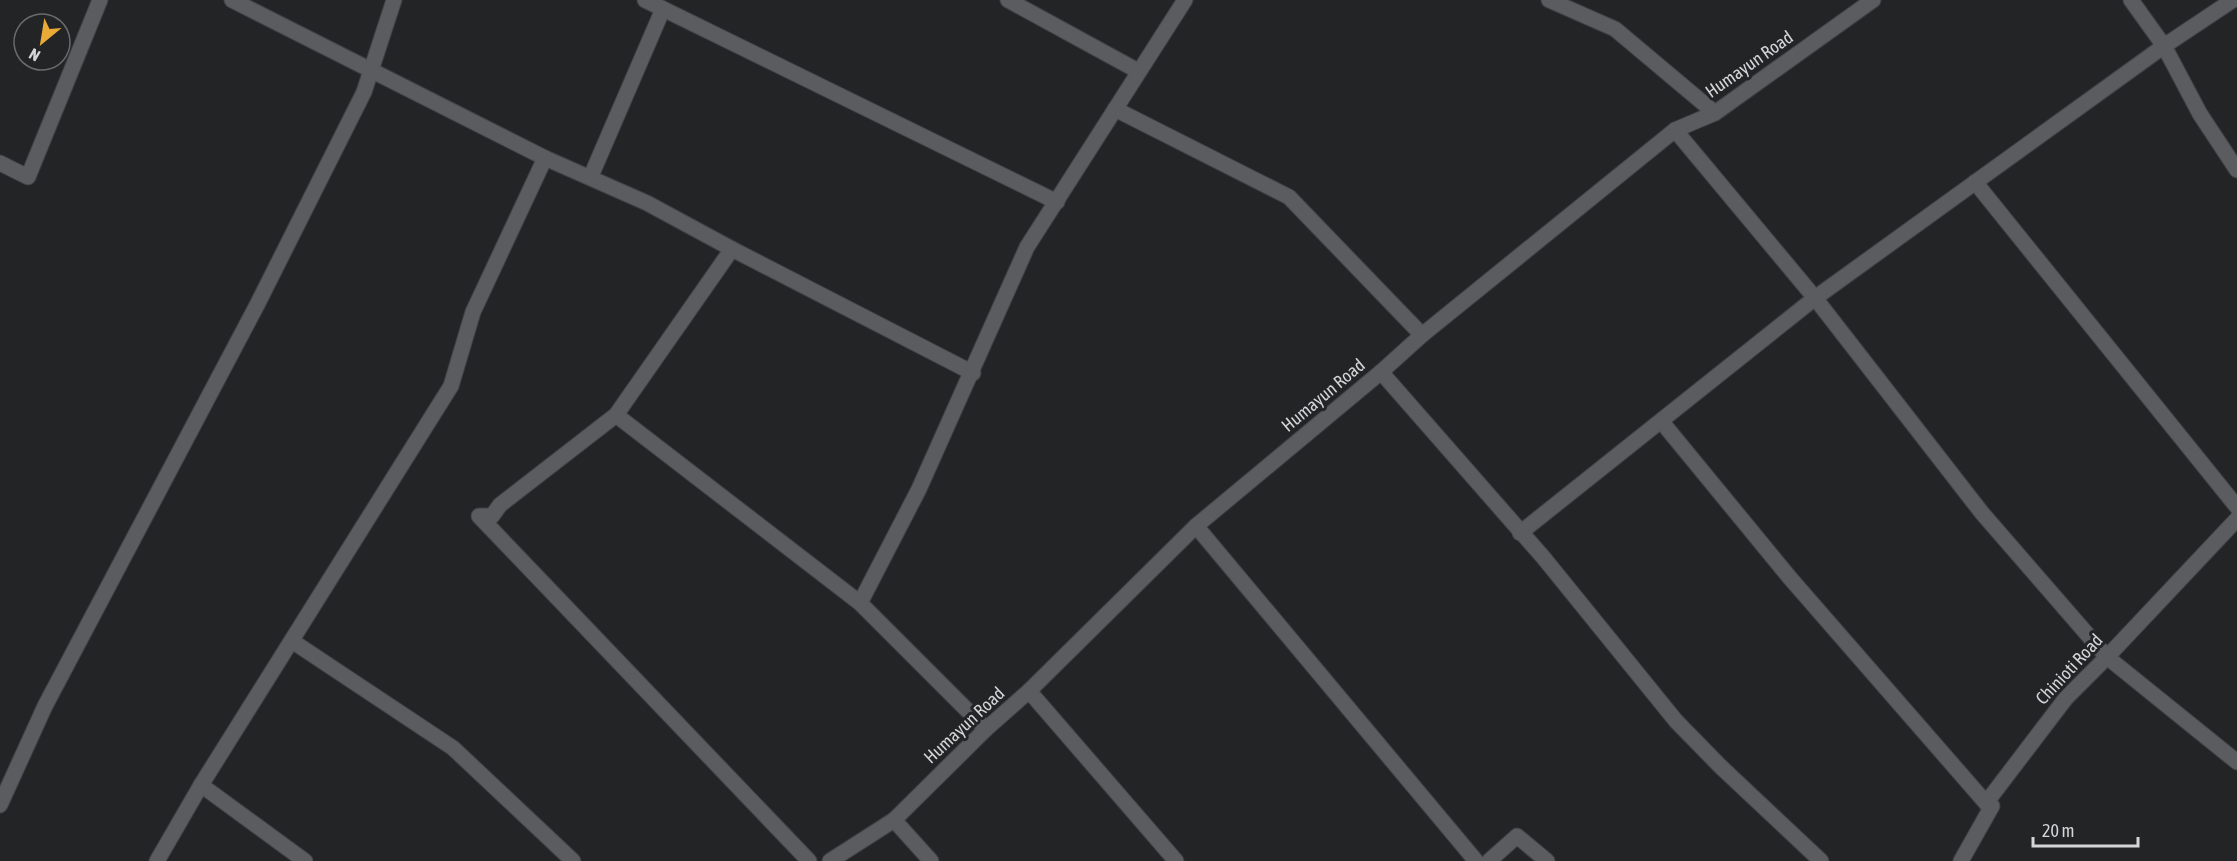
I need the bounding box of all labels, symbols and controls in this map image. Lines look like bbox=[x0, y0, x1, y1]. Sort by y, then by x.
north arrow bbox=[12, 12, 72, 72]
street label: Humayun Road bbox=[1701, 26, 1797, 102]
text: N bbox=[26, 45, 43, 65]
street label: Humayun Road bbox=[1277, 354, 1369, 436]
street label: Chinioti Road bbox=[2031, 629, 2107, 709]
street label: Humayun Road bbox=[919, 682, 1009, 768]
scale bar bbox=[2033, 810, 2138, 848]
text: 20 m bbox=[2042, 820, 2074, 841]

